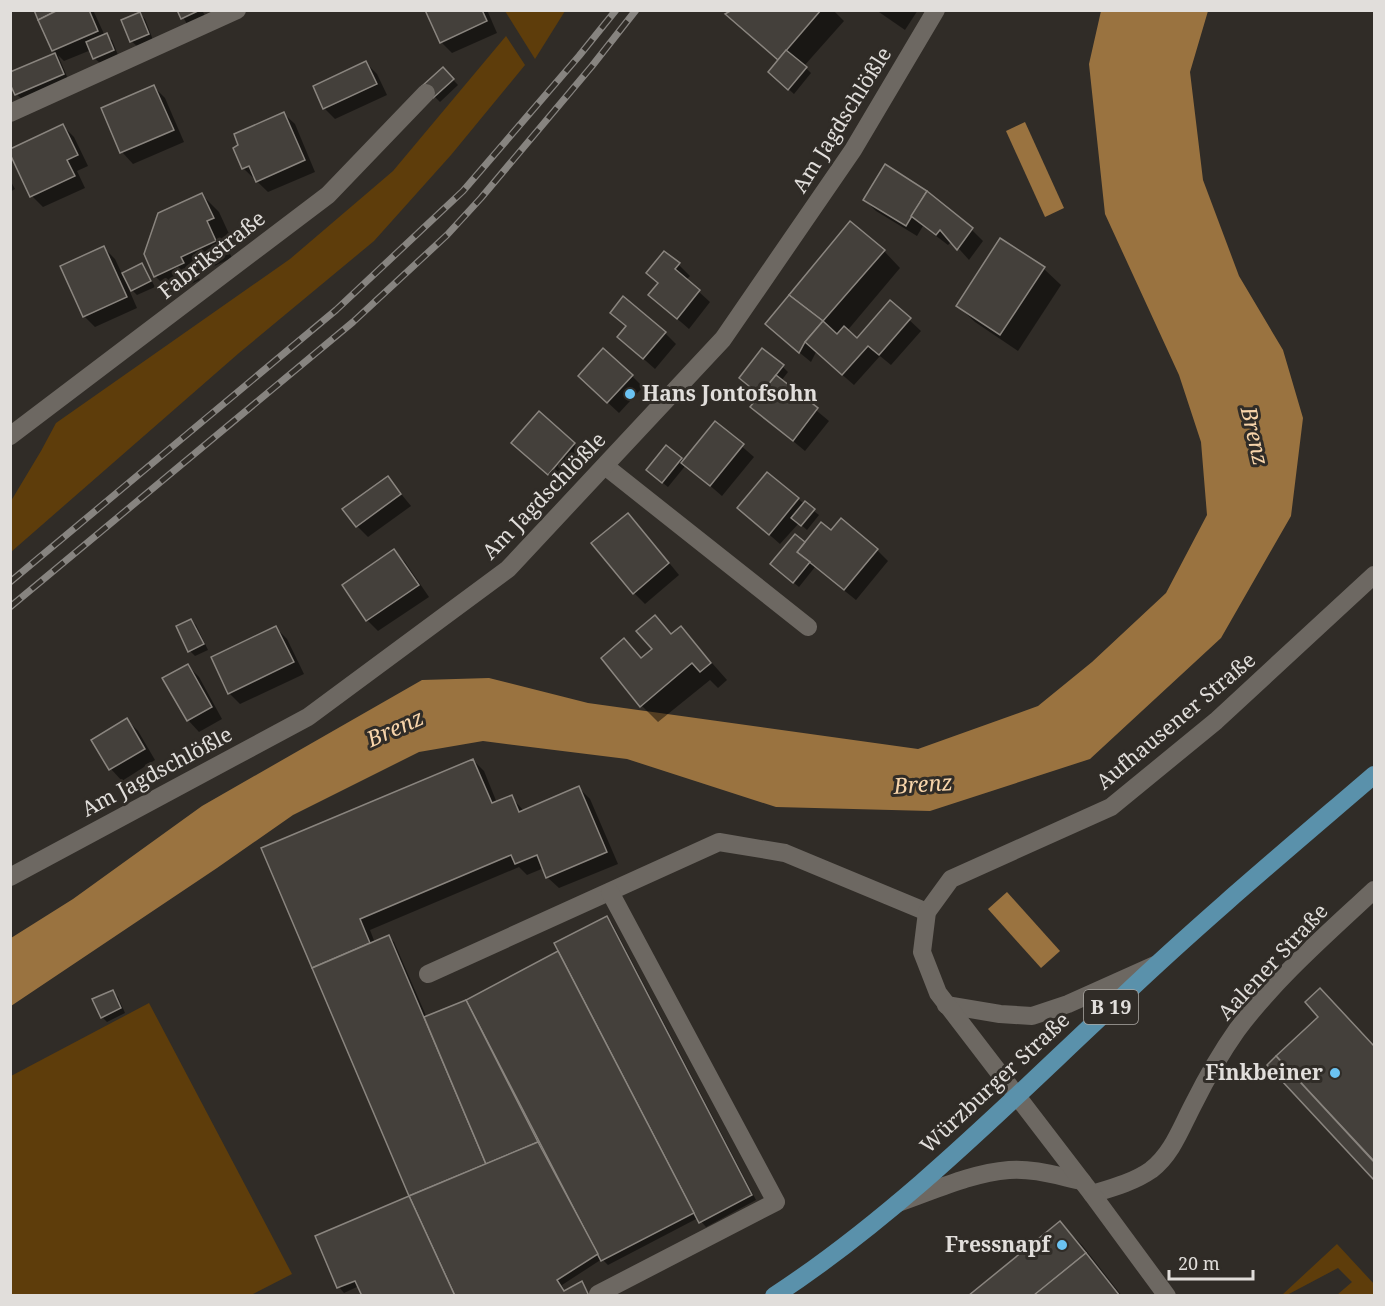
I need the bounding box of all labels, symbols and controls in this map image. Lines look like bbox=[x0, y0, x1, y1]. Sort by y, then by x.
street label: Am Jagdschlößle bbox=[785, 41, 897, 198]
street label: Fabrikstraße bbox=[152, 204, 270, 305]
place label: Hans Jontofsohn bbox=[642, 379, 818, 407]
marker: Hans Jontofsohn bbox=[623, 387, 637, 401]
water label: Brenz bbox=[1234, 402, 1277, 468]
street label: Am Jagdschlößle bbox=[475, 426, 611, 565]
street label: Aufhausener Straße bbox=[1090, 645, 1261, 795]
water label: Brenz bbox=[360, 701, 428, 753]
street label: Am Jagdschlößle bbox=[76, 720, 237, 823]
water label: Brenz bbox=[891, 766, 954, 800]
street label: Aalener Straße bbox=[1211, 897, 1333, 1026]
road number: B 19 bbox=[1084, 990, 1138, 1024]
street label: Würzburger Straße bbox=[914, 1006, 1075, 1159]
place label: Finkbeiner bbox=[1205, 1058, 1323, 1086]
marker: Finkbeiner bbox=[1328, 1066, 1342, 1080]
place label: Fressnapf bbox=[945, 1230, 1052, 1258]
marker: Fressnapf bbox=[1055, 1238, 1069, 1252]
scale bar bbox=[1169, 1243, 1253, 1281]
text: 20 m bbox=[1178, 1251, 1220, 1275]

